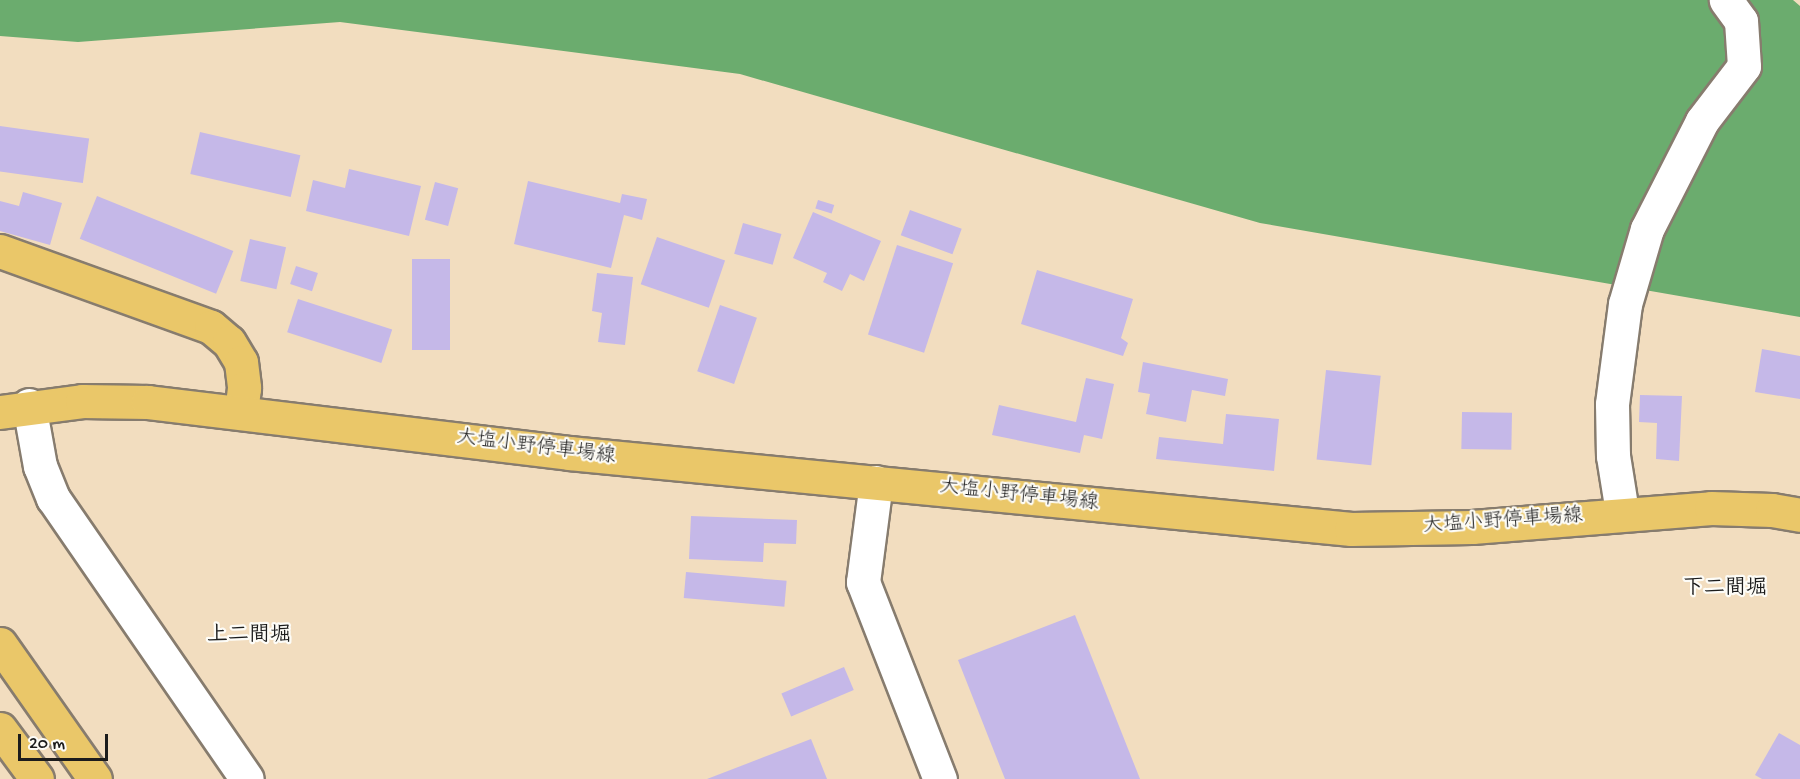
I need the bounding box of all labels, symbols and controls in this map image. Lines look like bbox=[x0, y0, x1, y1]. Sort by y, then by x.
street label: 大塩小野停車場線 bbox=[455, 426, 617, 470]
street label: 大塩小野停車場線 bbox=[938, 476, 1100, 516]
street label: 大塩小野停車場線 bbox=[1422, 504, 1584, 540]
district label: 下二間堀 bbox=[1683, 577, 1767, 603]
district label: 上二間堀 bbox=[207, 624, 291, 650]
scale bar bbox=[21, 722, 111, 760]
text: 20 m bbox=[29, 734, 65, 755]

